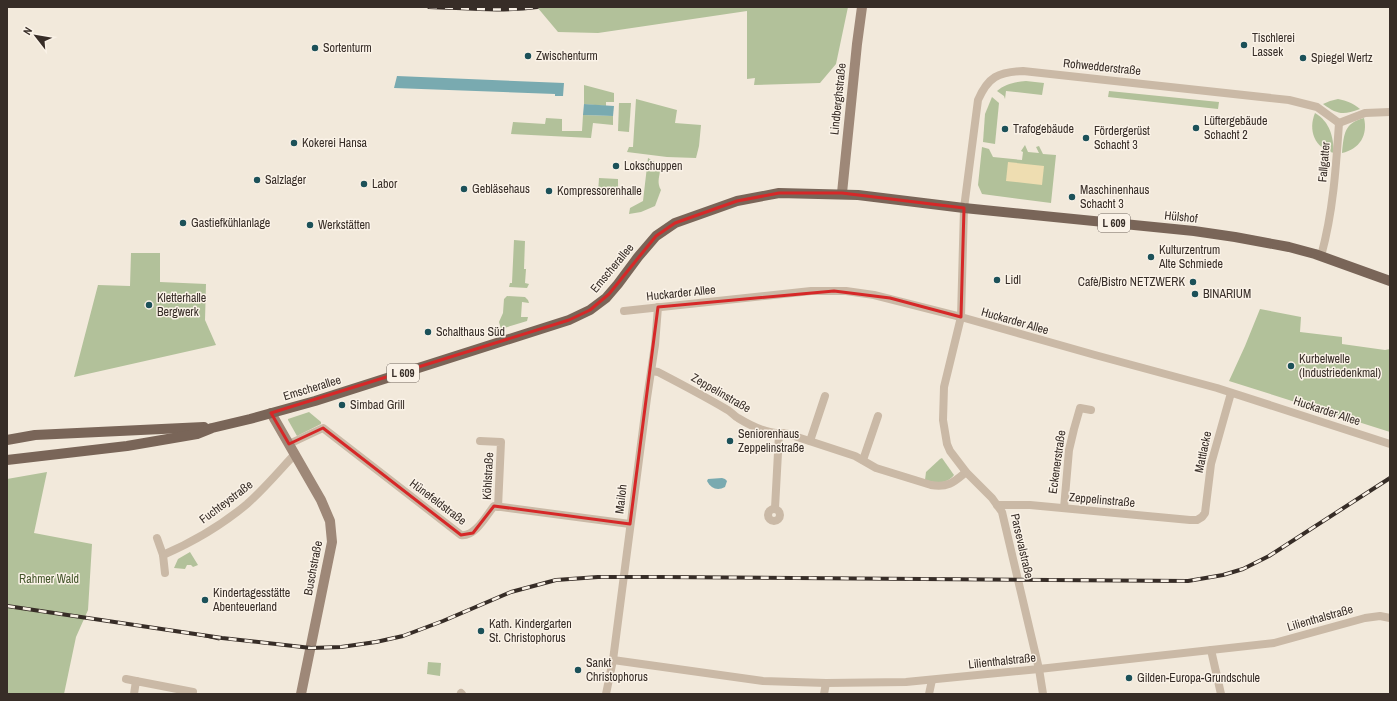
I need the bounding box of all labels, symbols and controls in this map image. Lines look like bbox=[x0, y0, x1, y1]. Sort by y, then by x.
north arrow bbox=[16, 16, 56, 56]
text: N bbox=[20, 24, 35, 37]
place label: Tischlerei Lassek bbox=[1252, 30, 1295, 60]
place label: Sortenturm bbox=[323, 40, 372, 56]
marker: Tischlerei Lassek bbox=[1239, 40, 1249, 50]
marker: Sortenturm bbox=[310, 43, 320, 53]
place label: Zwischenturm bbox=[536, 48, 598, 64]
place label: Spiegel Wertz bbox=[1311, 50, 1373, 66]
marker: Zwischenturm bbox=[523, 51, 533, 61]
marker: Spiegel Wertz bbox=[1298, 53, 1308, 63]
street label: Rohwedderstraße bbox=[1062, 55, 1142, 79]
street label: Lindberghstraße bbox=[826, 62, 850, 136]
place label: Lüftergebäude Schacht 2 bbox=[1204, 113, 1267, 143]
place label: Trafogebäude bbox=[1013, 121, 1074, 137]
place label: Fördergerüst Schacht 3 bbox=[1094, 123, 1150, 153]
marker: Lüftergebäude Schacht 2 bbox=[1191, 123, 1201, 133]
marker: Trafogebäude bbox=[1000, 124, 1010, 134]
marker: Fördergerüst Schacht 3 bbox=[1081, 133, 1091, 143]
place label: Kokerei Hansa bbox=[302, 135, 368, 151]
marker: Kokerei Hansa bbox=[289, 138, 299, 148]
street label: Fallgatter bbox=[1314, 140, 1334, 183]
place label: Lokschuppen bbox=[624, 158, 683, 174]
marker: Lokschuppen bbox=[611, 161, 621, 171]
place label: Salzlager bbox=[265, 172, 307, 188]
marker: Salzlager bbox=[252, 175, 262, 185]
place label: Labor bbox=[372, 176, 398, 192]
marker: Labor bbox=[359, 179, 369, 189]
place label: Gebläsehaus bbox=[472, 181, 530, 197]
place label: Maschinenhaus Schacht 3 bbox=[1080, 182, 1150, 212]
place label: Kompressorenhalle bbox=[557, 183, 642, 199]
marker: Gebläsehaus bbox=[459, 184, 469, 194]
marker: Kompressorenhalle bbox=[544, 186, 554, 196]
marker: Maschinenhaus Schacht 3 bbox=[1067, 192, 1077, 202]
street label: Hülshof bbox=[1164, 207, 1199, 227]
road number: L 609 bbox=[1098, 214, 1130, 232]
place label: Gastiefkühlanlage bbox=[191, 215, 270, 231]
place label: Werkstätten bbox=[318, 217, 370, 233]
marker: Gastiefkühlanlage bbox=[178, 218, 188, 228]
marker: Werkstätten bbox=[305, 220, 315, 230]
street label: Emscherallee bbox=[587, 240, 637, 296]
place label: Kulturzentrum Alte Schmiede bbox=[1158, 242, 1223, 272]
marker: Kulturzentrum Alte Schmiede bbox=[1146, 252, 1156, 262]
place label: Lidl bbox=[1005, 272, 1021, 288]
place label: Cafè/Bistro NETZWERK bbox=[1078, 274, 1185, 290]
marker: Lidl bbox=[992, 275, 1002, 285]
marker: Cafè/Bistro NETZWERK bbox=[1188, 277, 1198, 287]
street label: Huckarder Allee bbox=[646, 281, 716, 305]
place label: BINARIUM bbox=[1203, 286, 1251, 302]
marker: BINARIUM bbox=[1190, 289, 1200, 299]
place label: Kletterhalle Bergwerk bbox=[157, 290, 206, 320]
marker: Kletterhalle Bergwerk bbox=[144, 300, 154, 310]
street label: Huckarder Allee bbox=[979, 304, 1051, 338]
place label: Schalthaus Süd bbox=[436, 324, 505, 340]
marker: Schalthaus Süd bbox=[423, 327, 433, 337]
place label: Kurbelwelle (Industriedenkmal) bbox=[1299, 351, 1381, 381]
marker: Kurbelwelle (Industriedenkmal) bbox=[1286, 361, 1296, 371]
road number: L 609 bbox=[387, 364, 419, 382]
street label: Zeppelinstraße bbox=[688, 370, 754, 416]
street label: Emscherallee bbox=[281, 372, 343, 404]
street label: Huckarder Allee bbox=[1291, 393, 1363, 429]
place label: Simbad Grill bbox=[350, 397, 405, 413]
marker: Simbad Grill bbox=[337, 400, 347, 410]
place label: Seniorenhaus Zeppelinstraße bbox=[738, 426, 804, 456]
street label: Eckenerstraße bbox=[1045, 429, 1069, 495]
street label: Mattlacke bbox=[1191, 430, 1215, 474]
marker: Seniorenhaus Zeppelinstraße bbox=[725, 436, 735, 446]
street label: Köhlstraße bbox=[479, 452, 497, 500]
street label: Hünefeldstraße bbox=[406, 475, 470, 529]
street label: Fuchteystraße bbox=[196, 477, 256, 527]
street label: Mailoh bbox=[611, 483, 631, 515]
street label: Zeppelinstraße bbox=[1068, 489, 1136, 511]
street label: Parsevalstraße bbox=[1007, 512, 1037, 580]
street label: Buschstraße bbox=[300, 539, 326, 597]
park label: Rahmer Wald bbox=[19, 571, 79, 587]
place label: Kindertagesstätte Abenteuerland bbox=[212, 585, 290, 615]
marker: Kindertagesstätte Abenteuerland bbox=[200, 595, 210, 605]
street label: Lilienthalstraße bbox=[1285, 601, 1355, 635]
place label: Kath. Kindergarten St. Christophorus bbox=[489, 616, 572, 646]
marker: Kath. Kindergarten St. Christophorus bbox=[476, 626, 486, 636]
street label: Lilienthalstraße bbox=[967, 649, 1037, 673]
place label: Sankt Christophorus bbox=[586, 655, 648, 685]
marker: Sankt Christophorus bbox=[573, 665, 583, 675]
place label: Gilden-Europa-Grundschule bbox=[1137, 670, 1260, 686]
marker: Gilden-Europa-Grundschule bbox=[1124, 673, 1134, 683]

